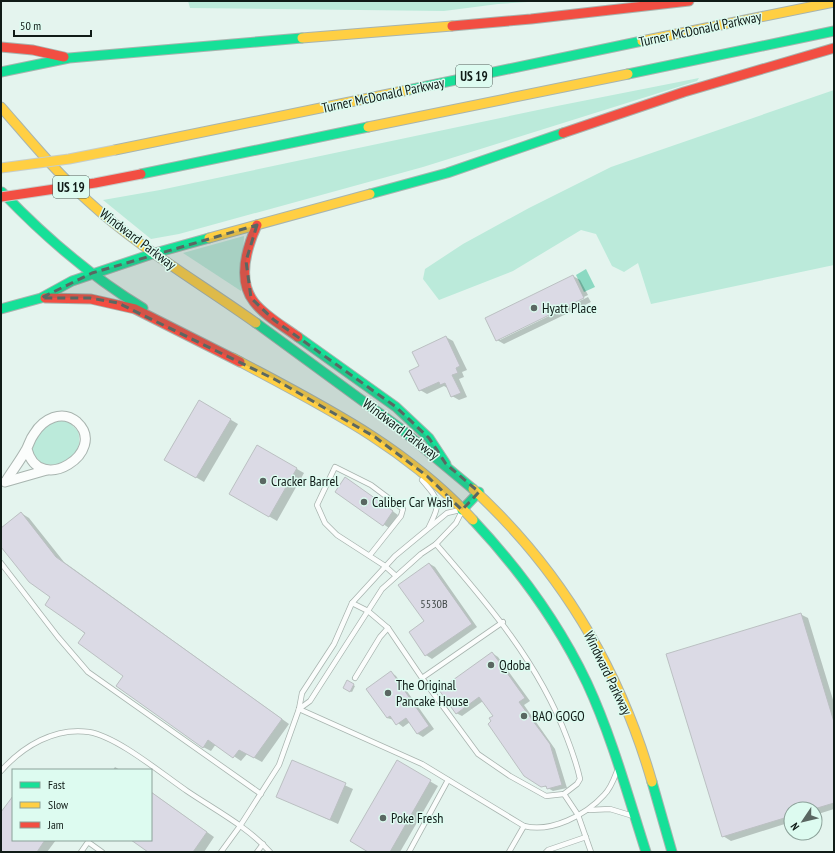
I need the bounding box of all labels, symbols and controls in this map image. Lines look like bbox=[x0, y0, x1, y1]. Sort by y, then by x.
street label: Turner McDonald Parkway bbox=[637, 7, 764, 51]
scale bar bbox=[14, 12, 91, 38]
text: 50 m bbox=[20, 18, 41, 33]
road number: US 19 bbox=[456, 65, 492, 87]
street label: Turner McDonald Parkway bbox=[320, 73, 447, 117]
road number: US 19 bbox=[53, 176, 89, 198]
street label: Windward Parkway bbox=[96, 204, 180, 274]
place label: Hyatt Place bbox=[542, 299, 597, 317]
marker: Hyatt Place bbox=[529, 303, 539, 313]
street label: Windward Parkway bbox=[359, 394, 443, 464]
place label: Cracker Barrel bbox=[271, 472, 339, 490]
marker: Cracker Barrel bbox=[258, 476, 268, 486]
place label: Caliber Car Wash bbox=[372, 493, 453, 511]
marker: Caliber Car Wash bbox=[359, 497, 369, 507]
house number: 5530B bbox=[420, 596, 448, 611]
street label: Windward Parkway bbox=[580, 628, 636, 719]
place label: Qdoba bbox=[499, 656, 530, 674]
marker: Qdoba bbox=[486, 660, 496, 670]
place label: The Original Pancake House bbox=[396, 676, 469, 710]
marker: The Original Pancake House bbox=[383, 688, 393, 698]
place label: BAO GOGO bbox=[532, 707, 585, 725]
marker: BAO GOGO bbox=[519, 711, 529, 721]
legend bbox=[12, 769, 152, 841]
text: Fast bbox=[48, 777, 66, 792]
text: Slow bbox=[48, 797, 69, 812]
north arrow bbox=[783, 801, 823, 841]
place label: Poke Fresh bbox=[391, 809, 443, 827]
marker: Poke Fresh bbox=[378, 813, 388, 823]
text: Jam bbox=[47, 817, 64, 832]
text: N bbox=[787, 820, 802, 833]

